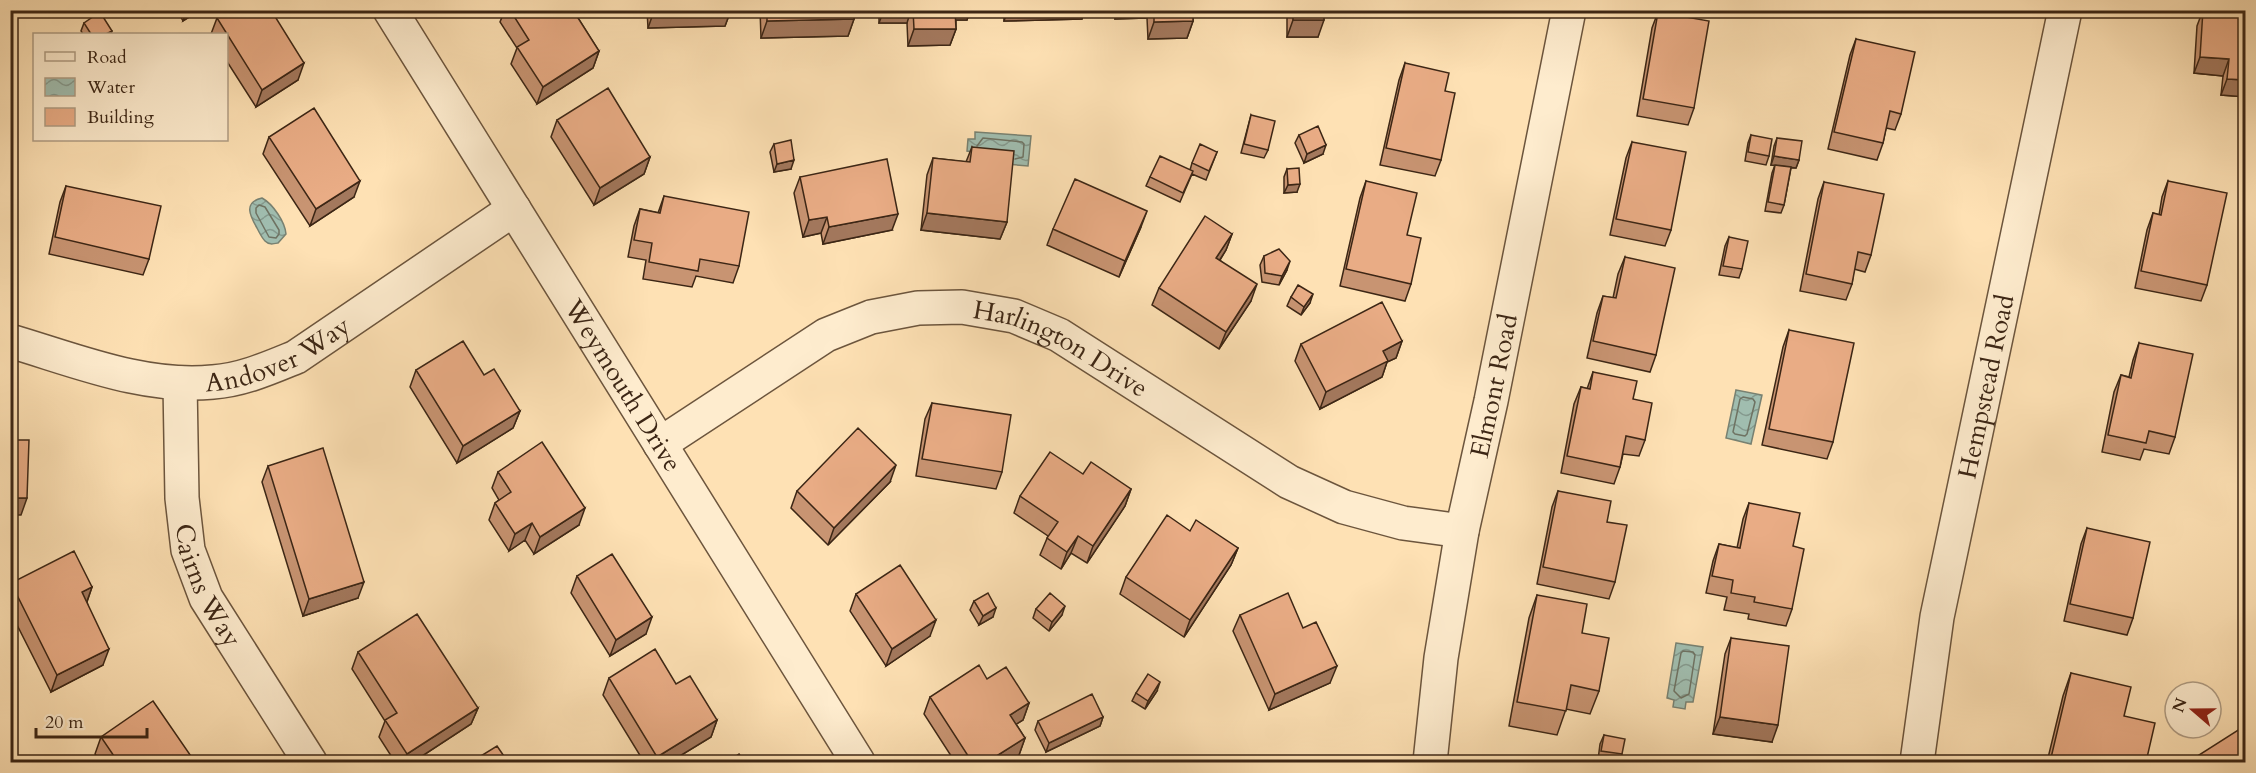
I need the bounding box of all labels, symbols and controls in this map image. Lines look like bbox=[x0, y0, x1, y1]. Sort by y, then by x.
legend bbox=[33, 33, 228, 141]
text: Road bbox=[87, 45, 127, 70]
text: Water bbox=[86, 75, 136, 100]
text: Building bbox=[87, 105, 155, 130]
street label: Hempstead Road bbox=[1950, 291, 2023, 482]
street label: Weymouth Drive bbox=[556, 292, 690, 478]
street label: Harlington Drive bbox=[970, 292, 1155, 406]
street label: Andover Way bbox=[204, 308, 357, 401]
street label: Elmont Road bbox=[1462, 311, 1526, 461]
street label: Cairns Way bbox=[167, 522, 250, 654]
north arrow bbox=[2163, 680, 2223, 740]
text: N bbox=[2167, 695, 2193, 716]
scale bar bbox=[36, 701, 147, 739]
text: 20 m bbox=[45, 710, 84, 735]

